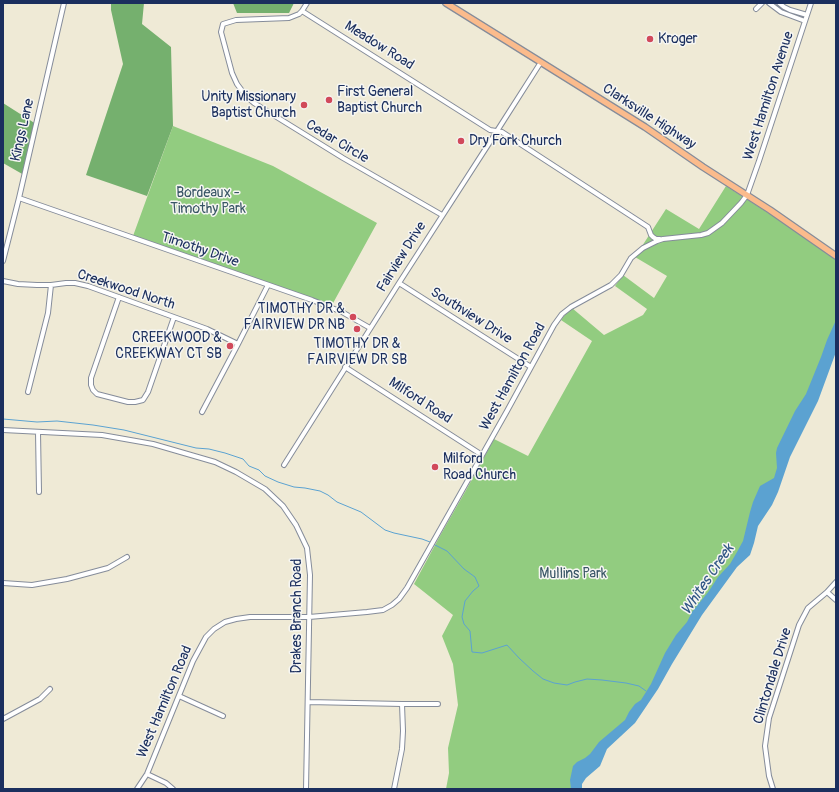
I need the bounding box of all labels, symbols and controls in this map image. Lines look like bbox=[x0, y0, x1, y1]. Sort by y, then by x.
street label: Meadow Road bbox=[341, 18, 417, 74]
street label: West Hamilton Avenue bbox=[740, 29, 798, 163]
place label: Kroger bbox=[658, 31, 698, 47]
marker: Kroger bbox=[645, 34, 655, 44]
street label: Clarksville Highway bbox=[599, 81, 699, 153]
place label: First General Baptist Church bbox=[337, 84, 422, 116]
place label: Unity Missionary Baptist Church bbox=[201, 89, 296, 122]
marker: First General Baptist Church bbox=[324, 95, 334, 105]
street label: Kings Lane bbox=[8, 97, 38, 163]
marker: Unity Missionary Baptist Church bbox=[299, 100, 309, 110]
street label: Cedar Circle bbox=[302, 117, 372, 167]
place label: Dry Fork Church bbox=[469, 133, 562, 149]
marker: Dry Fork Church bbox=[456, 136, 466, 146]
park label: Bordeaux - Timothy Park bbox=[170, 185, 246, 218]
street label: Fairview Drive bbox=[374, 219, 430, 295]
street label: Timothy Drive bbox=[159, 229, 241, 271]
street label: Creekwood North bbox=[75, 266, 177, 314]
street label: Southview Drive bbox=[427, 284, 515, 348]
place label: TIMOTHY DR & FAIRVIEW DR NB bbox=[244, 301, 345, 334]
marker: TIMOTHY DR & FAIRVIEW DR NB bbox=[348, 312, 358, 322]
street label: West Hamilton Road bbox=[476, 320, 550, 434]
marker: TIMOTHY DR & FAIRVIEW DR SB bbox=[352, 324, 362, 334]
place label: CREEKWOOD & CREEKWAY CT SB bbox=[115, 330, 222, 362]
place label: TIMOTHY DR & FAIRVIEW DR SB bbox=[307, 336, 407, 368]
marker: CREEKWOOD & CREEKWAY CT SB bbox=[225, 341, 235, 351]
street label: Milford Road bbox=[385, 374, 455, 428]
place label: Milford Road Church bbox=[443, 451, 516, 484]
marker: Milford Road Church bbox=[430, 462, 440, 472]
water label: Whites Creek bbox=[678, 541, 738, 619]
street label: Drakes Branch Road bbox=[289, 559, 305, 673]
park label: Mullins Park bbox=[539, 566, 607, 582]
street label: Clintondale Drive bbox=[750, 626, 796, 726]
street label: West Hamilton Road bbox=[134, 643, 196, 761]

